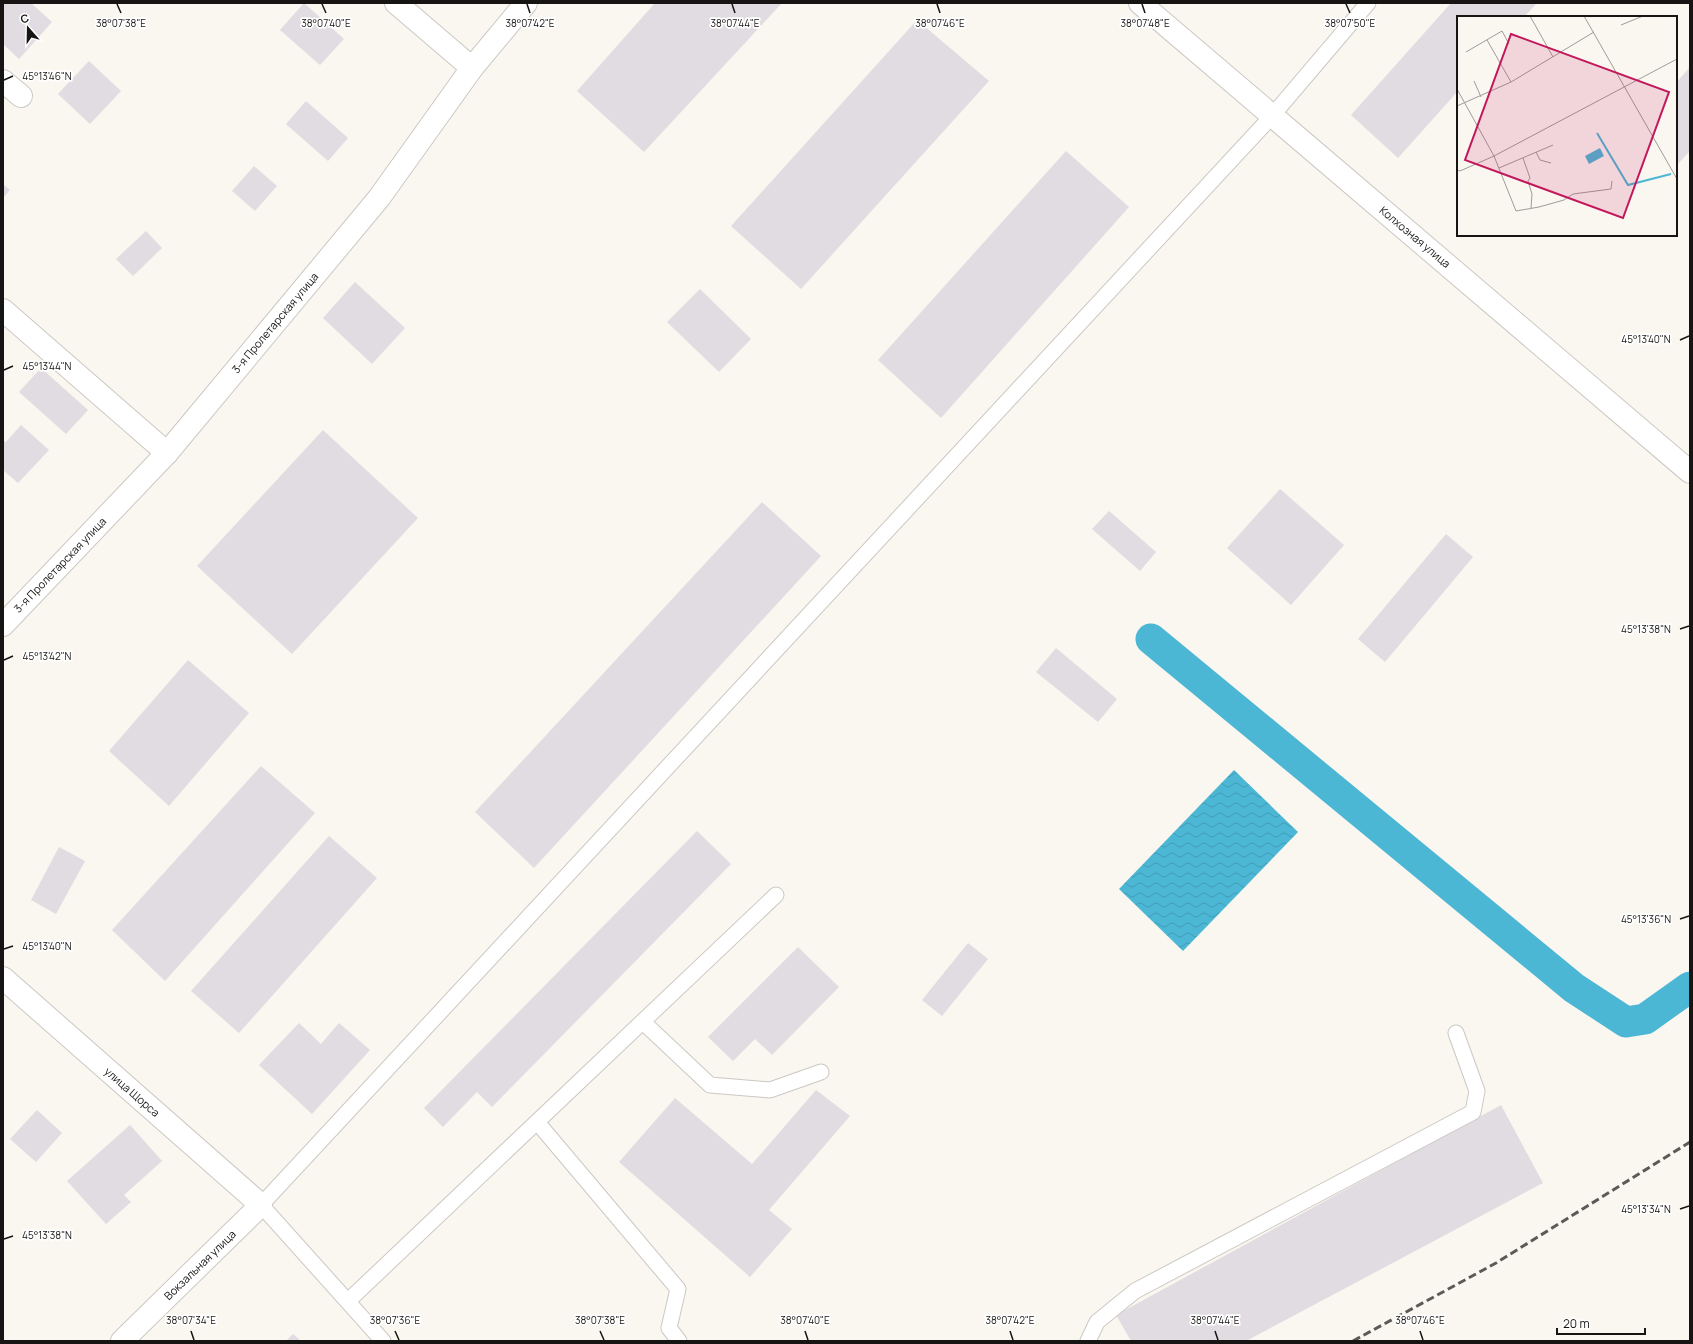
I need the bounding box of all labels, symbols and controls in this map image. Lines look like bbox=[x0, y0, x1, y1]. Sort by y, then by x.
north arrow bbox=[8, 8, 48, 48]
text: С bbox=[18, 10, 31, 27]
text: 38°07'38"E bbox=[96, 16, 146, 30]
text: 38°07'40"E bbox=[301, 16, 351, 30]
text: 38°07'42"E bbox=[505, 16, 555, 30]
text: 38°07'44"E bbox=[710, 16, 760, 30]
text: 38°07'46"E bbox=[915, 16, 965, 30]
text: 38°07'48"E bbox=[1120, 16, 1170, 30]
text: 38°07'50"E bbox=[1325, 16, 1376, 30]
inset map bbox=[1457, 16, 1677, 236]
text: 45°13'46"N bbox=[22, 69, 72, 83]
street label: Колхозная улица bbox=[1377, 202, 1454, 271]
street label: 3-я Пролетарская улица bbox=[228, 269, 321, 376]
text: 45°13'40"N bbox=[1621, 332, 1671, 346]
text: 45°13'44"N bbox=[23, 359, 72, 373]
street label: 3-я Пролетарская улица bbox=[10, 514, 109, 616]
text: 45°13'38"N bbox=[1621, 622, 1671, 636]
text: 45°13'42"N bbox=[23, 649, 72, 663]
text: 45°13'36"N bbox=[1621, 912, 1671, 926]
text: 45°13'40"N bbox=[22, 939, 72, 953]
street label: улица Щорса bbox=[102, 1063, 163, 1120]
text: 45°13'34"N bbox=[1621, 1202, 1671, 1216]
street label: Вокзальная улица bbox=[160, 1226, 239, 1303]
text: 45°13'38"N bbox=[22, 1228, 72, 1242]
scale bar bbox=[1557, 1310, 1645, 1336]
text: 38°07'34"E bbox=[166, 1313, 216, 1327]
text: 38°07'36"E bbox=[370, 1313, 421, 1327]
text: 38°07'38"E bbox=[575, 1313, 625, 1327]
text: 38°07'40"E bbox=[780, 1313, 830, 1327]
text: 38°07'42"E bbox=[985, 1313, 1035, 1327]
text: 38°07'44"E bbox=[1190, 1313, 1240, 1327]
text: 38°07'46"E bbox=[1395, 1313, 1445, 1327]
text: 20 m bbox=[1563, 1315, 1590, 1332]

